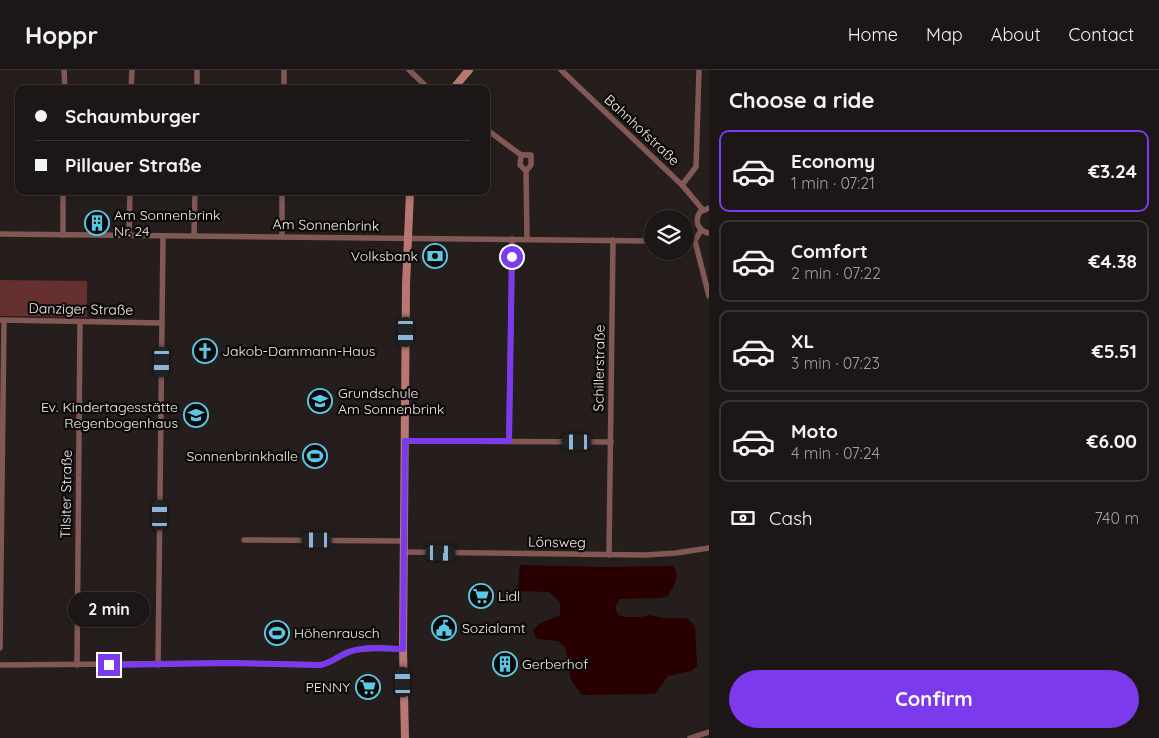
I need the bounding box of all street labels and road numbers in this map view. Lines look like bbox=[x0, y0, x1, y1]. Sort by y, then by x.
street label: Bahnhofstraße bbox=[601, 91, 683, 170]
street label: Am Sonnenbrink bbox=[273, 215, 379, 235]
street label: Danziger Straße bbox=[29, 299, 134, 319]
street label: Schillerstraße bbox=[589, 324, 609, 412]
street label: Tilsiter Straße bbox=[56, 449, 76, 539]
street label: Lönsweg bbox=[528, 532, 586, 552]

